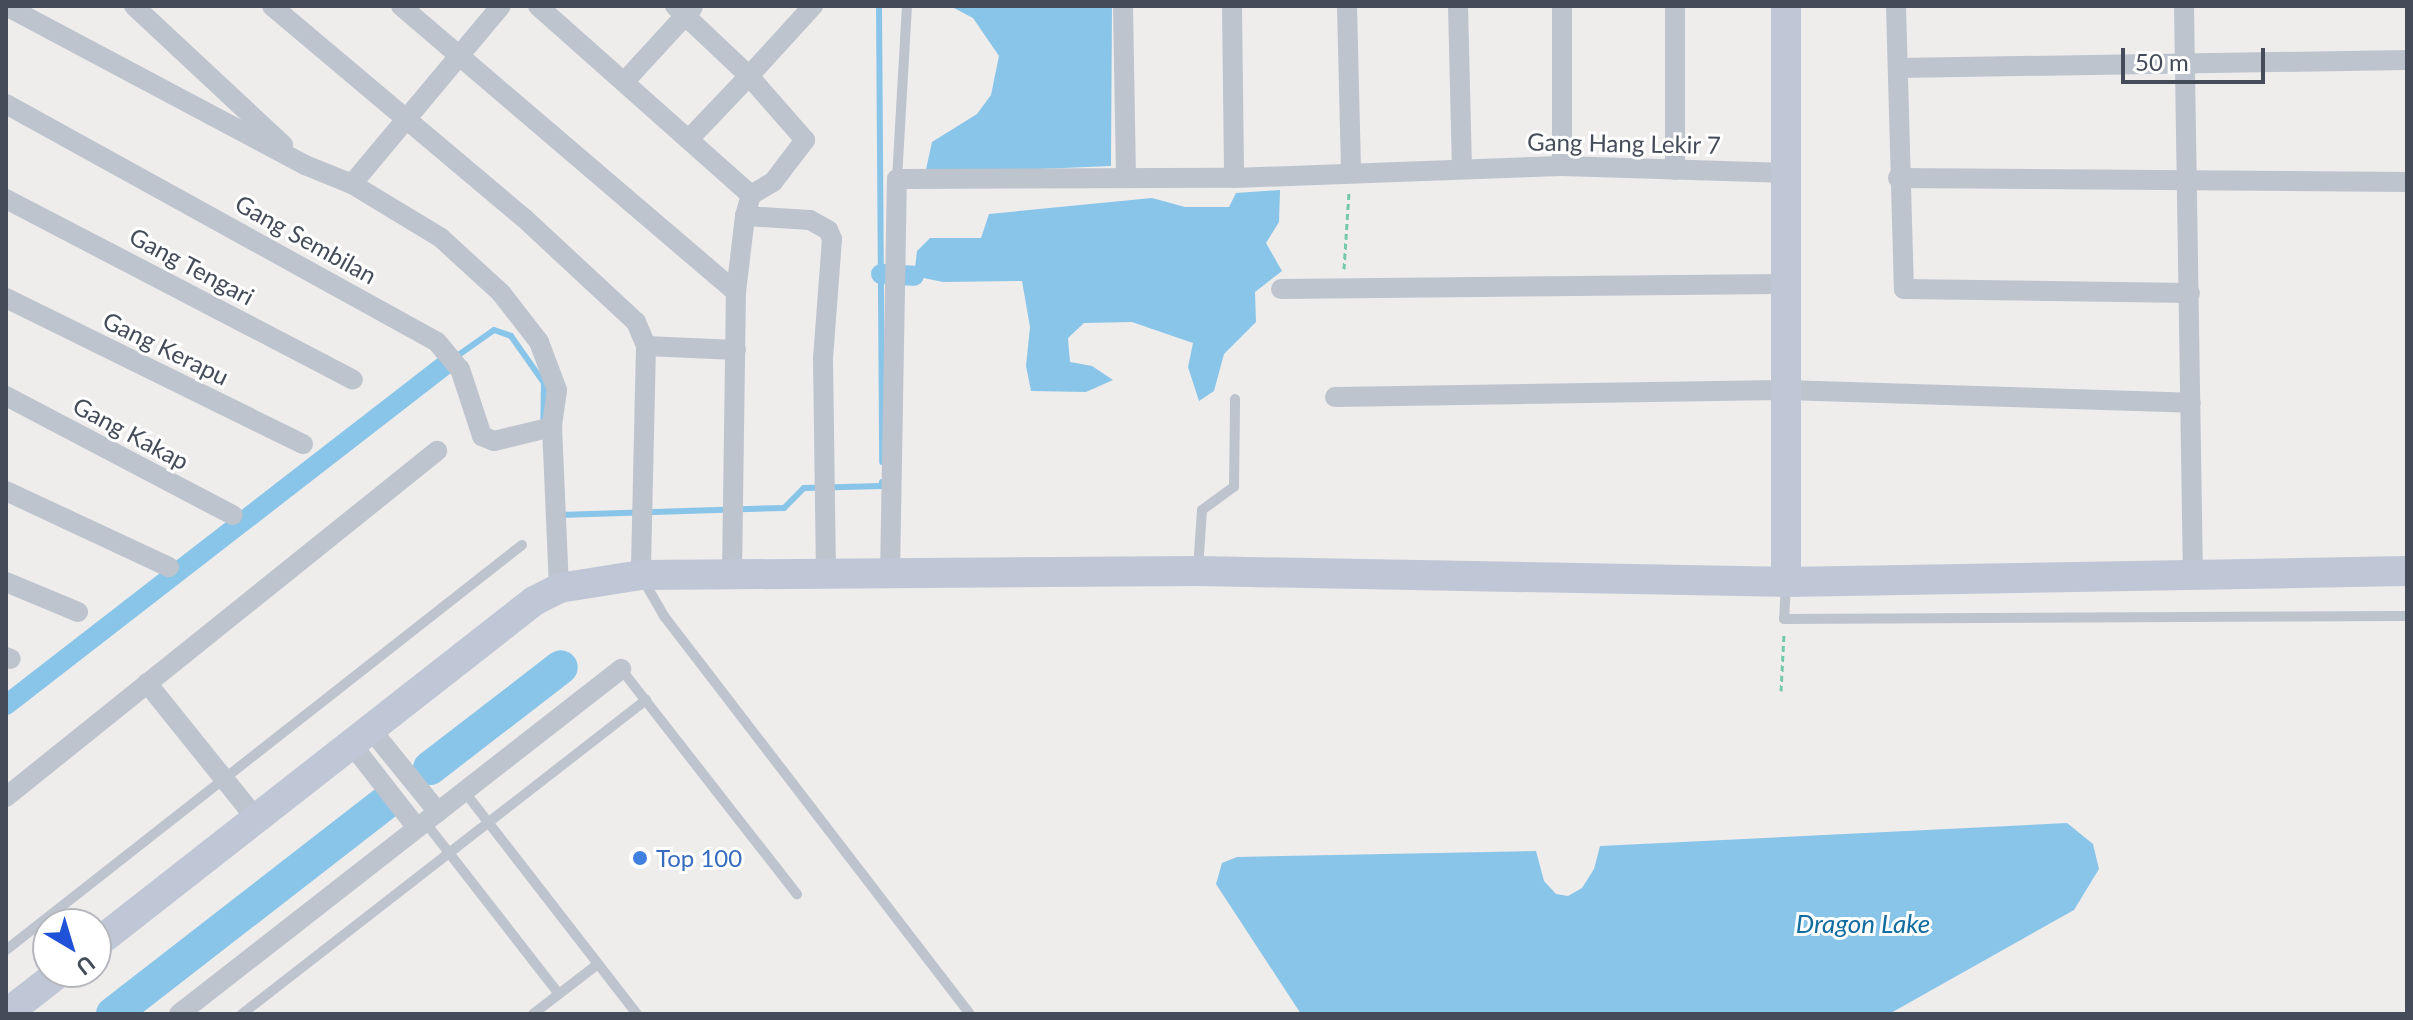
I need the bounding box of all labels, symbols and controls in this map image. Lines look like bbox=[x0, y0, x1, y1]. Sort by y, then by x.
scale bar bbox=[2125, 32, 2269, 82]
text: 50 m bbox=[2135, 47, 2189, 76]
street label: Gang Hang Lekir 7 bbox=[1527, 127, 1721, 159]
street label: Gang Sembilan bbox=[230, 188, 382, 290]
street label: Gang Tengari bbox=[124, 221, 260, 311]
street label: Gang Kerapu bbox=[98, 305, 234, 391]
street label: Gang Kakap bbox=[68, 391, 194, 475]
place label: Top 100 bbox=[656, 844, 742, 872]
marker: Top 100 bbox=[631, 849, 649, 867]
north arrow bbox=[32, 908, 112, 988]
water label: Dragon Lake bbox=[1796, 908, 1930, 940]
text: U bbox=[71, 950, 101, 981]

